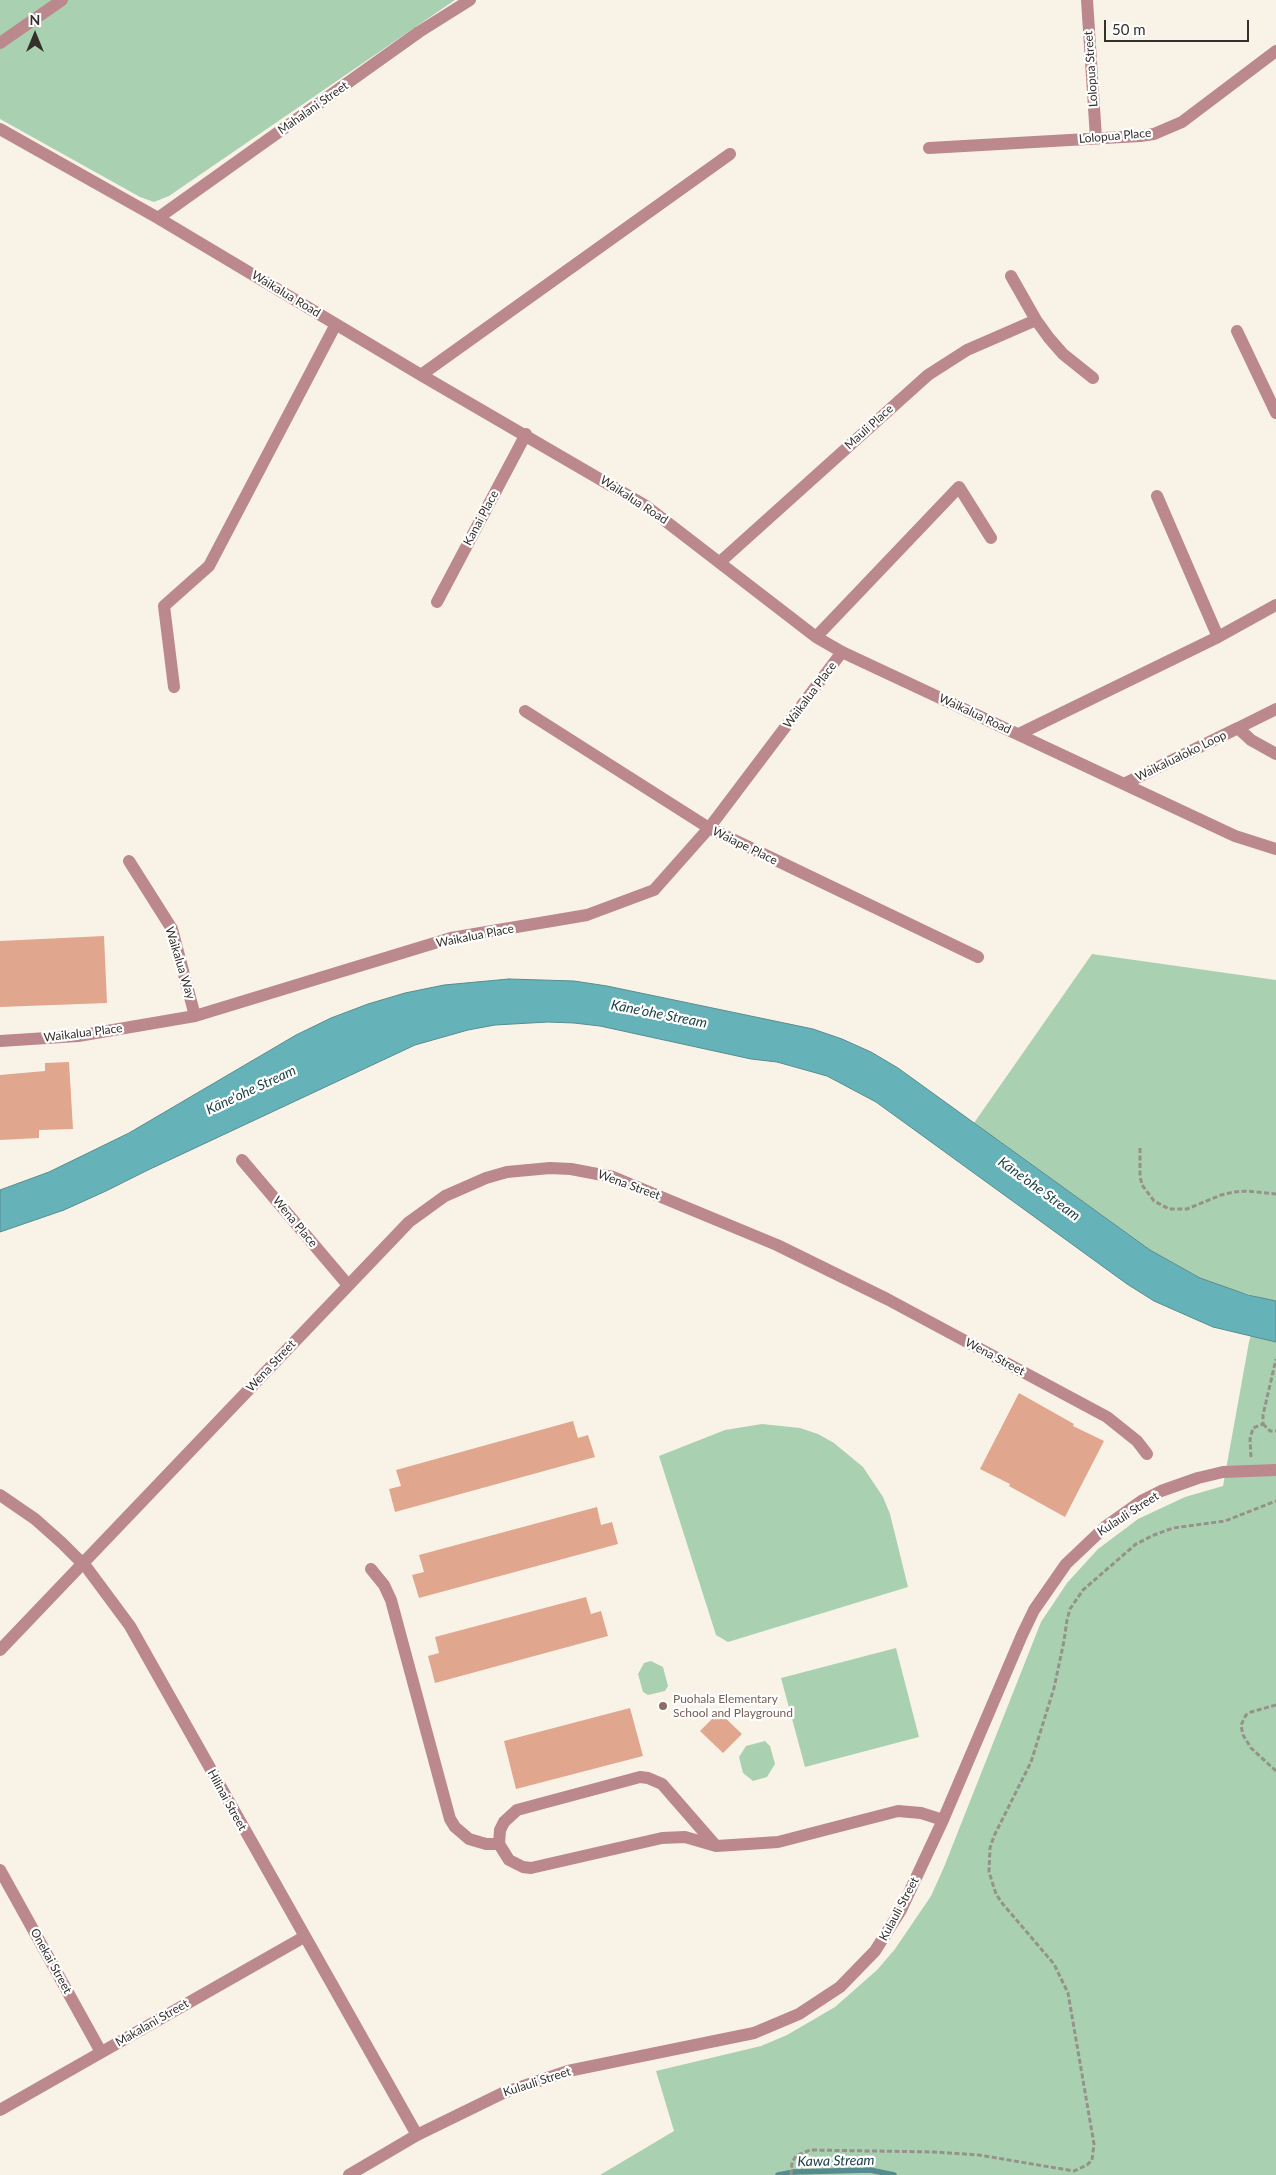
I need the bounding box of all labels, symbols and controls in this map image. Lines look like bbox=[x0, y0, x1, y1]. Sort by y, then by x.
north arrow bbox=[10, 10, 60, 60]
scale bar bbox=[1106, 10, 1251, 42]
text: N bbox=[30, 11, 40, 28]
text: 50 m bbox=[1112, 20, 1146, 38]
street label: Lolopua Street bbox=[1081, 30, 1101, 108]
street label: Mahalani Street bbox=[275, 78, 351, 138]
street label: Lolopua Place bbox=[1078, 126, 1152, 146]
street label: Waikalua Road bbox=[249, 268, 323, 320]
street label: Mauli Place bbox=[842, 401, 896, 453]
street label: Waikalua Road bbox=[597, 473, 671, 527]
street label: Kanai Place bbox=[460, 488, 502, 548]
street label: Waikalua Place bbox=[780, 659, 840, 731]
street label: Waikalua Road bbox=[937, 691, 1013, 737]
street label: Waikalualoko Loop bbox=[1133, 728, 1229, 784]
street label: Waiape Place bbox=[710, 824, 780, 868]
street label: Waikalua Place bbox=[435, 921, 515, 951]
street label: Waikalua Way bbox=[162, 925, 198, 1001]
water label: Kāne'ohe Stream bbox=[610, 996, 708, 1032]
street label: Waikalua Place bbox=[43, 1021, 123, 1045]
water label: Kāne'ohe Stream bbox=[203, 1062, 299, 1118]
water label: Kāne'ohe Stream bbox=[995, 1154, 1083, 1224]
street label: Wena Street bbox=[596, 1167, 662, 1203]
street label: Wena Place bbox=[270, 1194, 320, 1250]
street label: Wena Street bbox=[963, 1335, 1027, 1379]
street label: Wena Street bbox=[243, 1337, 299, 1395]
street label: Kulauli Street bbox=[1095, 1489, 1161, 1539]
place label: Puohala Elementary School and Playground bbox=[673, 1692, 793, 1720]
marker: Puohala Elementary School and Playground bbox=[657, 1700, 669, 1712]
street label: Hilinai Street bbox=[204, 1767, 250, 1833]
street label: Kulauli Street bbox=[876, 1875, 922, 1943]
street label: Onekai Street bbox=[27, 1926, 75, 1996]
street label: Makalani Street bbox=[113, 1996, 191, 2050]
street label: Kulauli Street bbox=[501, 2064, 573, 2100]
water label: Kawa Stream bbox=[797, 2152, 875, 2170]

